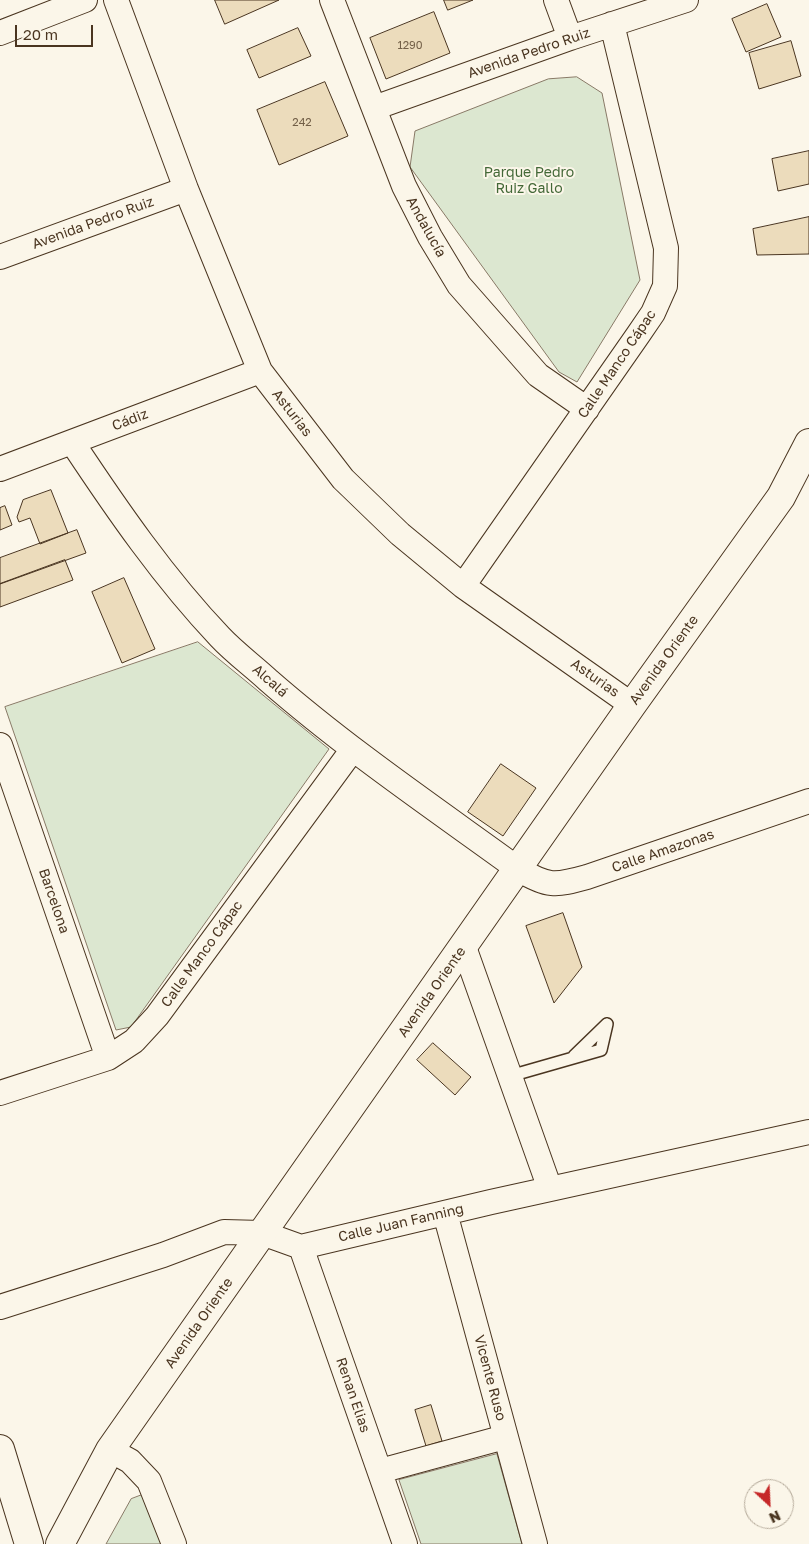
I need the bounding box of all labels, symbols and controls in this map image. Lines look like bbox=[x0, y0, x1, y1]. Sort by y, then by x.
scale bar bbox=[18, 15, 95, 47]
street label: Avenida Pedro Ruiz bbox=[466, 24, 592, 82]
text: 20 m bbox=[23, 25, 58, 43]
house number: 1290 bbox=[397, 39, 423, 53]
house number: 242 bbox=[292, 116, 312, 130]
park label: Parque Pedro Ruiz Gallo bbox=[484, 165, 574, 198]
street label: Avenida Pedro Ruiz bbox=[30, 193, 156, 253]
street label: Andalucía bbox=[402, 194, 450, 260]
street label: Calle Manco Cápac bbox=[574, 306, 660, 422]
street label: Asturias bbox=[268, 386, 316, 440]
street label: Cádiz bbox=[110, 406, 150, 434]
street label: Avenida Oriente bbox=[626, 612, 702, 708]
street label: Asturias bbox=[568, 655, 622, 701]
street label: Alcalá bbox=[249, 661, 291, 701]
street label: Calle Amazonas bbox=[610, 826, 716, 876]
street label: Barcelona bbox=[35, 866, 73, 936]
street label: Calle Manco Cápac bbox=[158, 897, 246, 1011]
street label: Avenida Oriente bbox=[395, 944, 469, 1040]
street label: Calle Juan Fanning bbox=[337, 1200, 465, 1246]
street label: Avenida Oriente bbox=[162, 1275, 236, 1371]
street label: Vicente Ruso bbox=[470, 1333, 510, 1423]
street label: Renan Elias bbox=[332, 1355, 374, 1435]
north arrow bbox=[744, 1479, 794, 1529]
text: N bbox=[767, 1507, 784, 1527]

